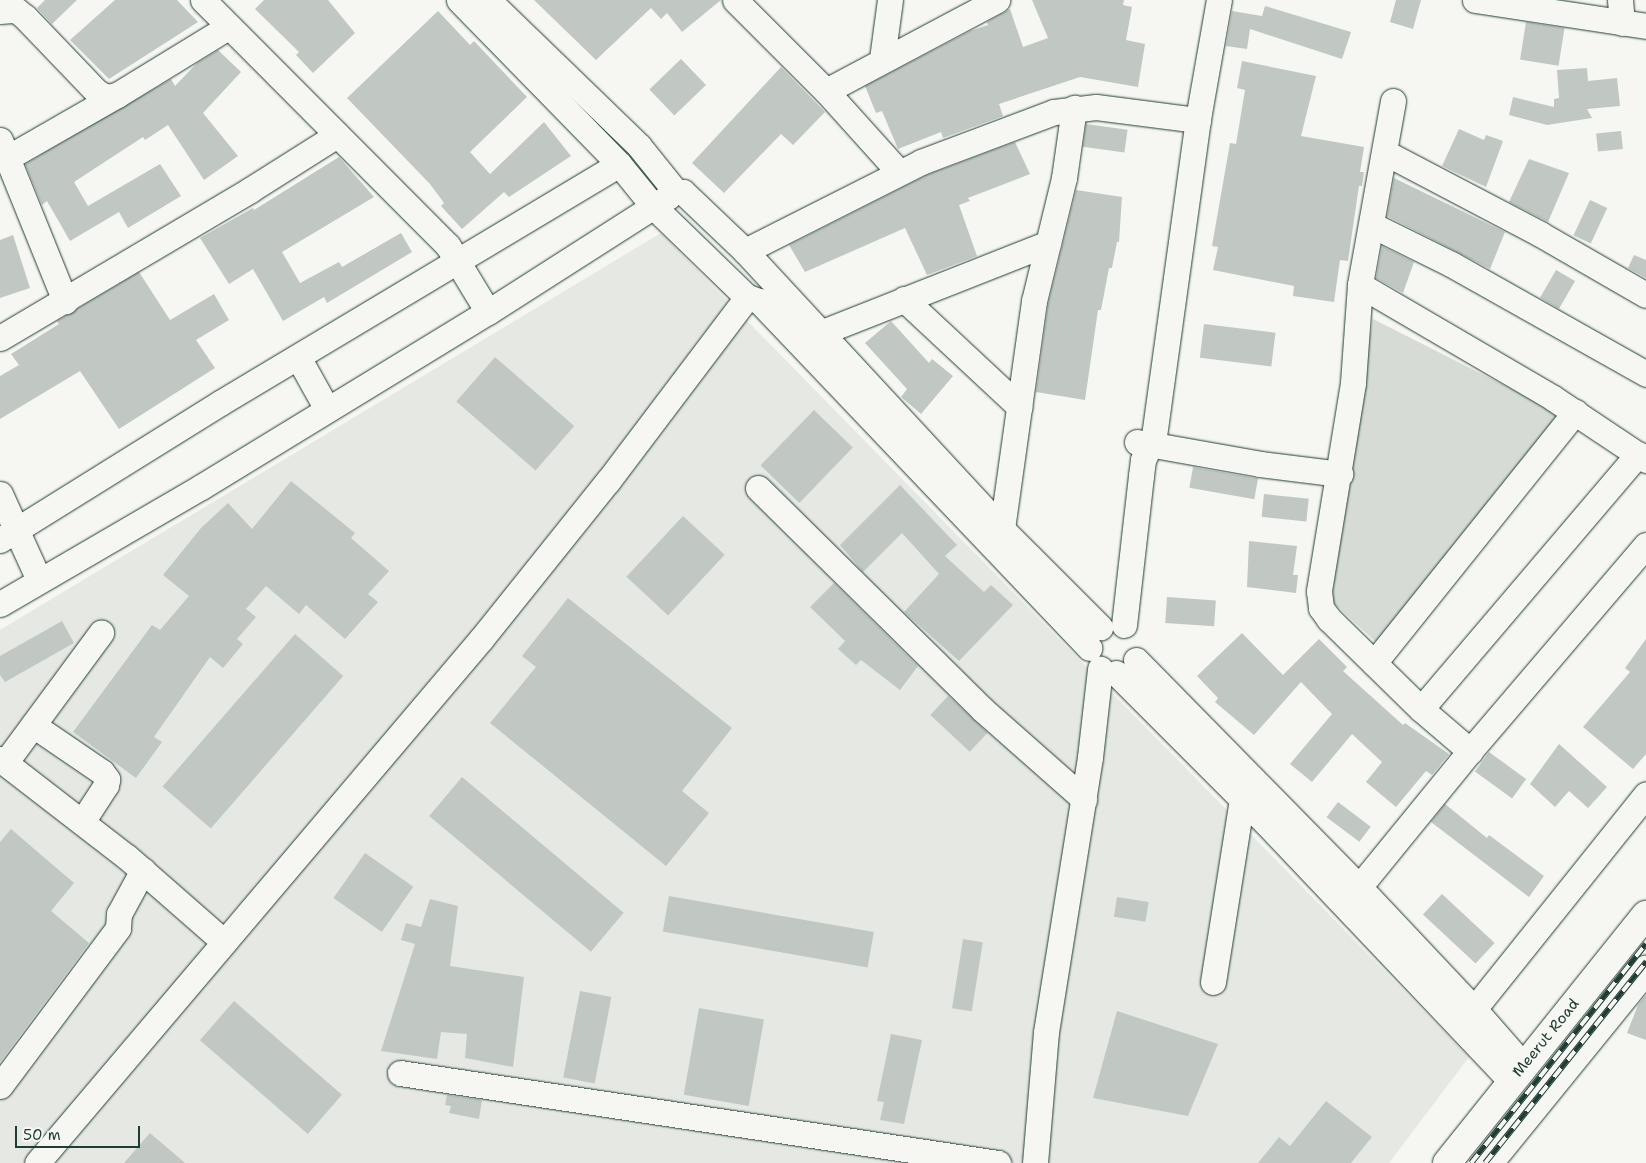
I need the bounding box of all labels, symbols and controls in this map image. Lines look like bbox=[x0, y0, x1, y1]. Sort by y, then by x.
street label: Meerut Road bbox=[1509, 995, 1583, 1081]
scale bar bbox=[18, 1116, 142, 1148]
text: 50 m bbox=[23, 1125, 61, 1145]

